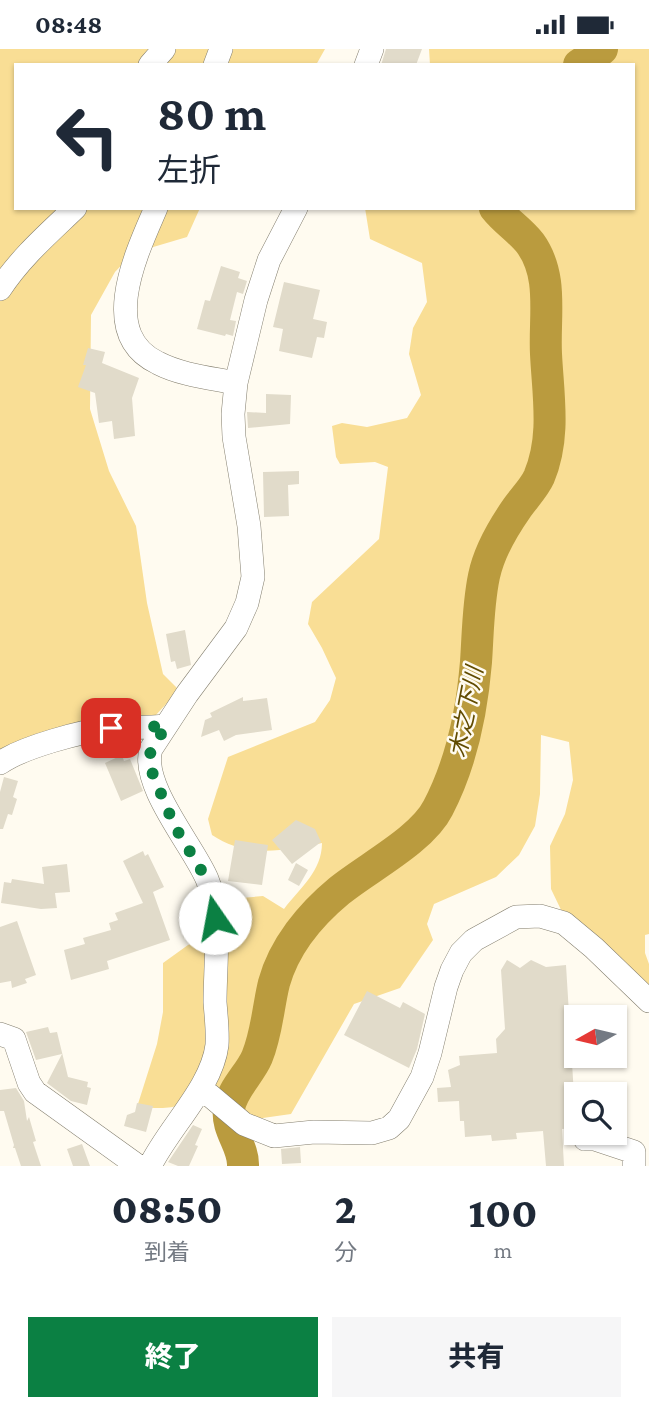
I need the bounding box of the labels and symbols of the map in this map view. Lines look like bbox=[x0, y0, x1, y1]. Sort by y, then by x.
water label: 木之下川 bbox=[444, 661, 488, 760]
pin bbox=[81, 698, 141, 758]
position arrow bbox=[178, 881, 252, 955]
north arrow bbox=[564, 1005, 626, 1067]

